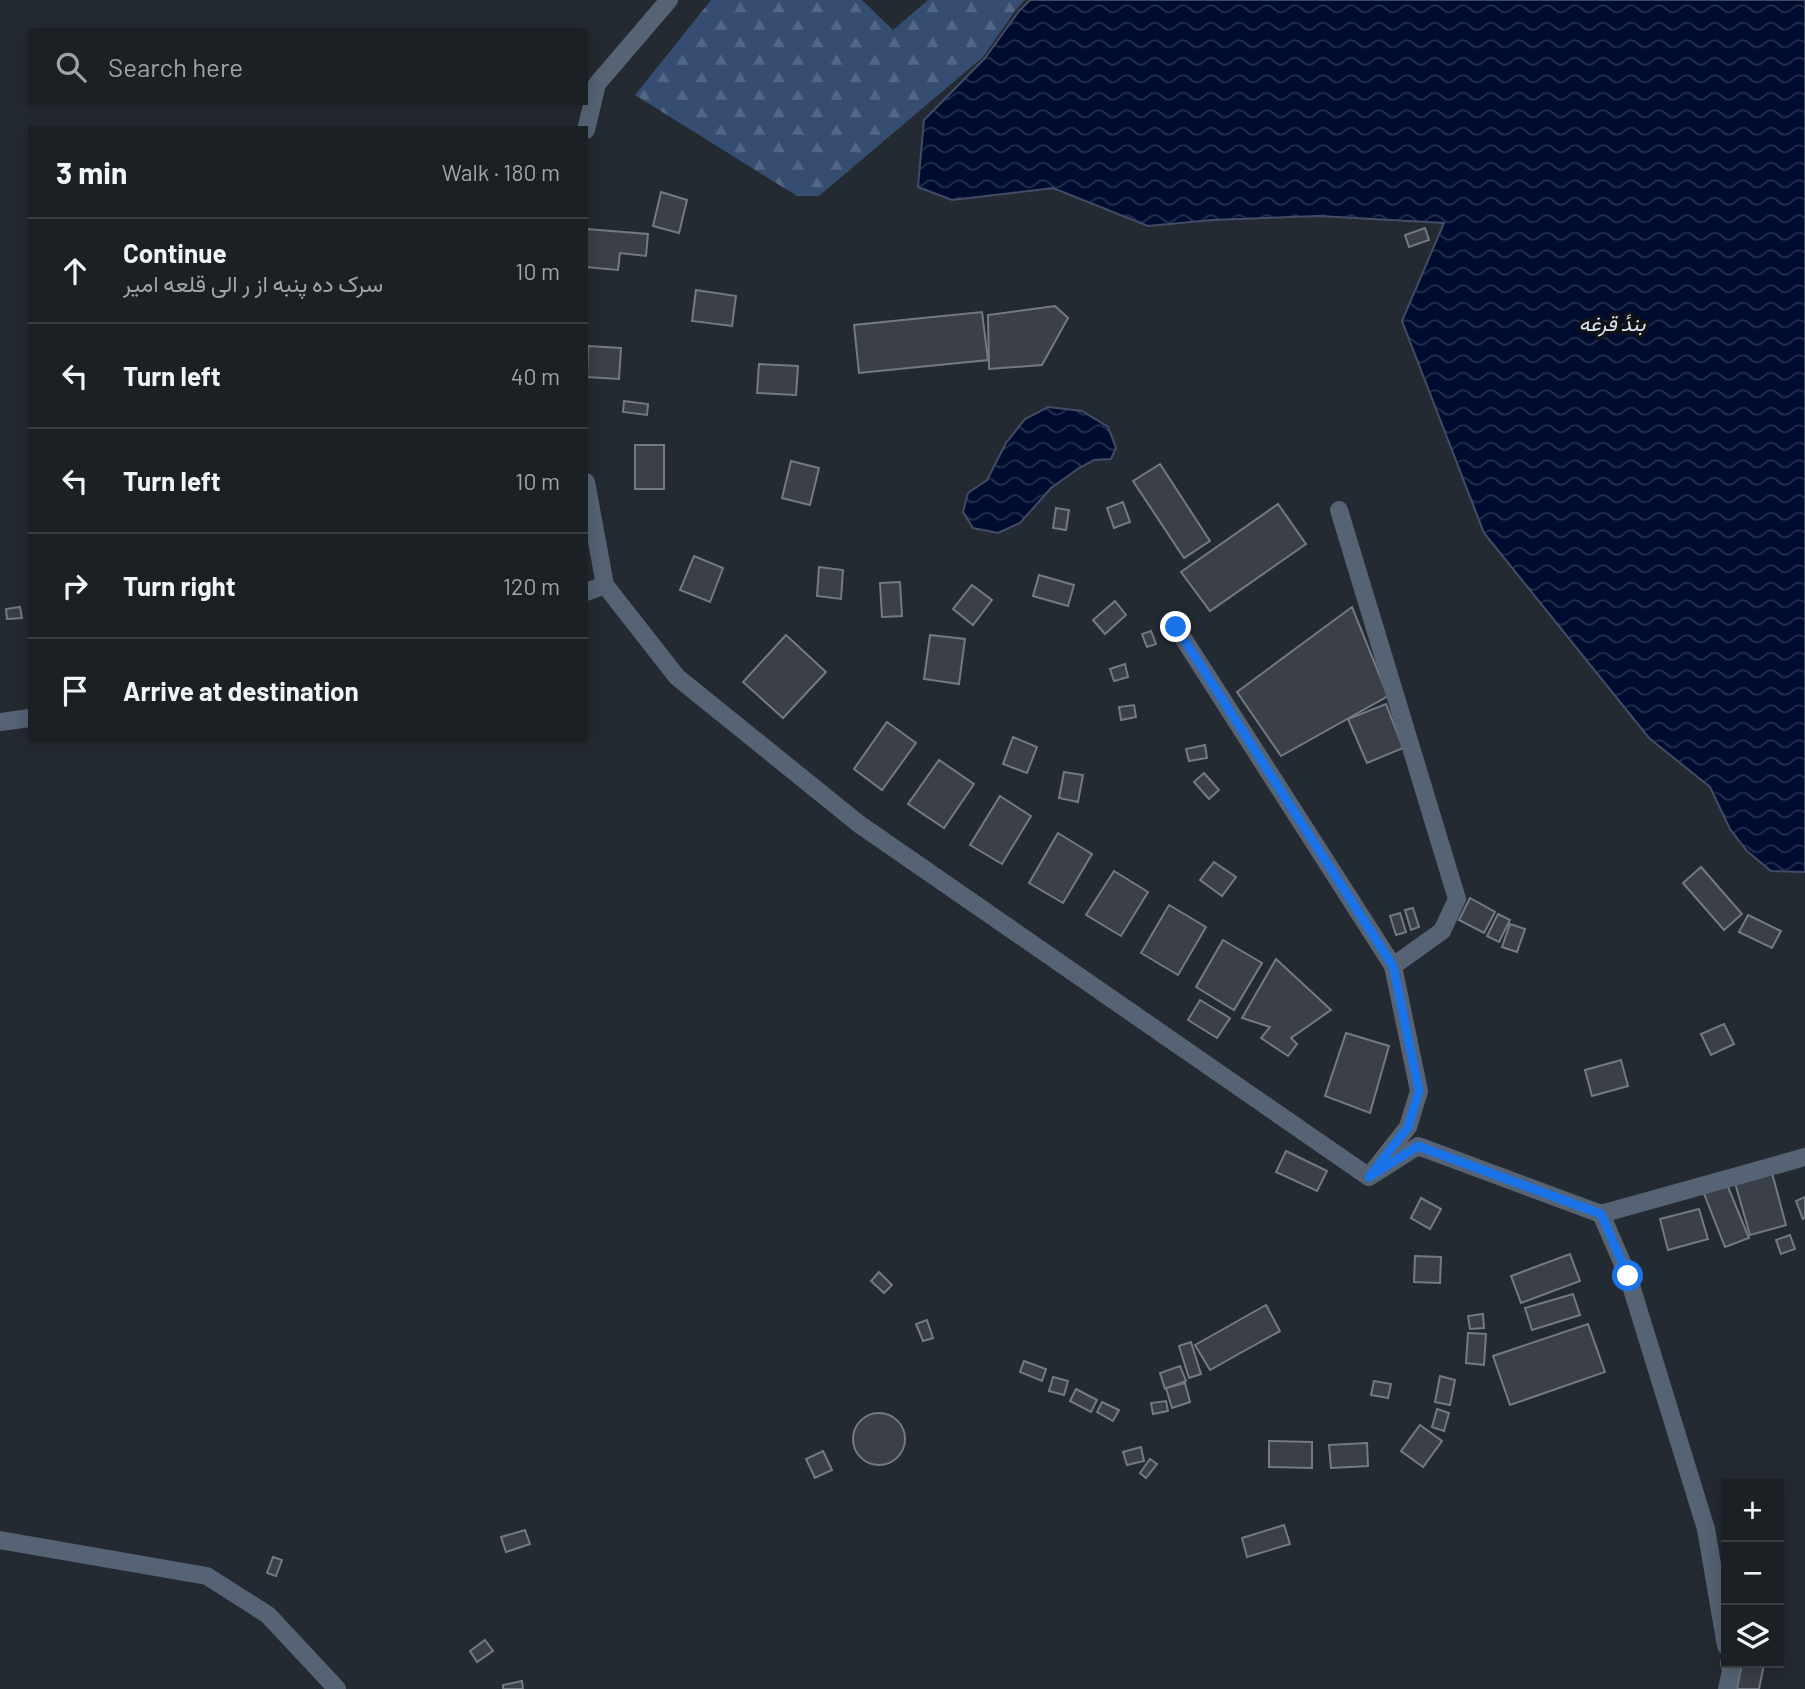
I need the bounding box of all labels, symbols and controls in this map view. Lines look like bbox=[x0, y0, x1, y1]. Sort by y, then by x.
search box bbox=[28, 28, 588, 105]
icon: search bbox=[52, 48, 90, 86]
text: Search here bbox=[108, 51, 243, 82]
text: 3 min bbox=[56, 154, 127, 190]
text: Walk · 180 m bbox=[442, 158, 560, 186]
text: Continue bbox=[123, 237, 227, 268]
icon: ahead bbox=[56, 252, 94, 290]
text: 10 m bbox=[515, 257, 560, 285]
text: سرک ده پنبه از ر الی قلعه امیر bbox=[123, 269, 383, 297]
water label: بندٔ قرغه bbox=[1579, 310, 1646, 337]
icon: left bbox=[56, 357, 94, 395]
text: Turn left bbox=[123, 360, 221, 391]
text: 40 m bbox=[511, 362, 560, 390]
icon: left bbox=[56, 462, 94, 500]
text: Turn left bbox=[123, 465, 221, 496]
text: 10 m bbox=[515, 467, 560, 495]
icon: right bbox=[56, 567, 94, 605]
text: Turn right bbox=[123, 570, 236, 601]
text: 120 m bbox=[503, 572, 560, 600]
route end bbox=[1160, 611, 1191, 642]
icon: arrive bbox=[56, 672, 94, 710]
text: Arrive at destination bbox=[123, 675, 359, 706]
route start bbox=[1612, 1260, 1643, 1291]
map controls bbox=[1721, 1479, 1784, 1668]
button: + bbox=[1721, 1479, 1784, 1542]
button: − bbox=[1721, 1542, 1784, 1605]
button: layers bbox=[1721, 1605, 1784, 1668]

